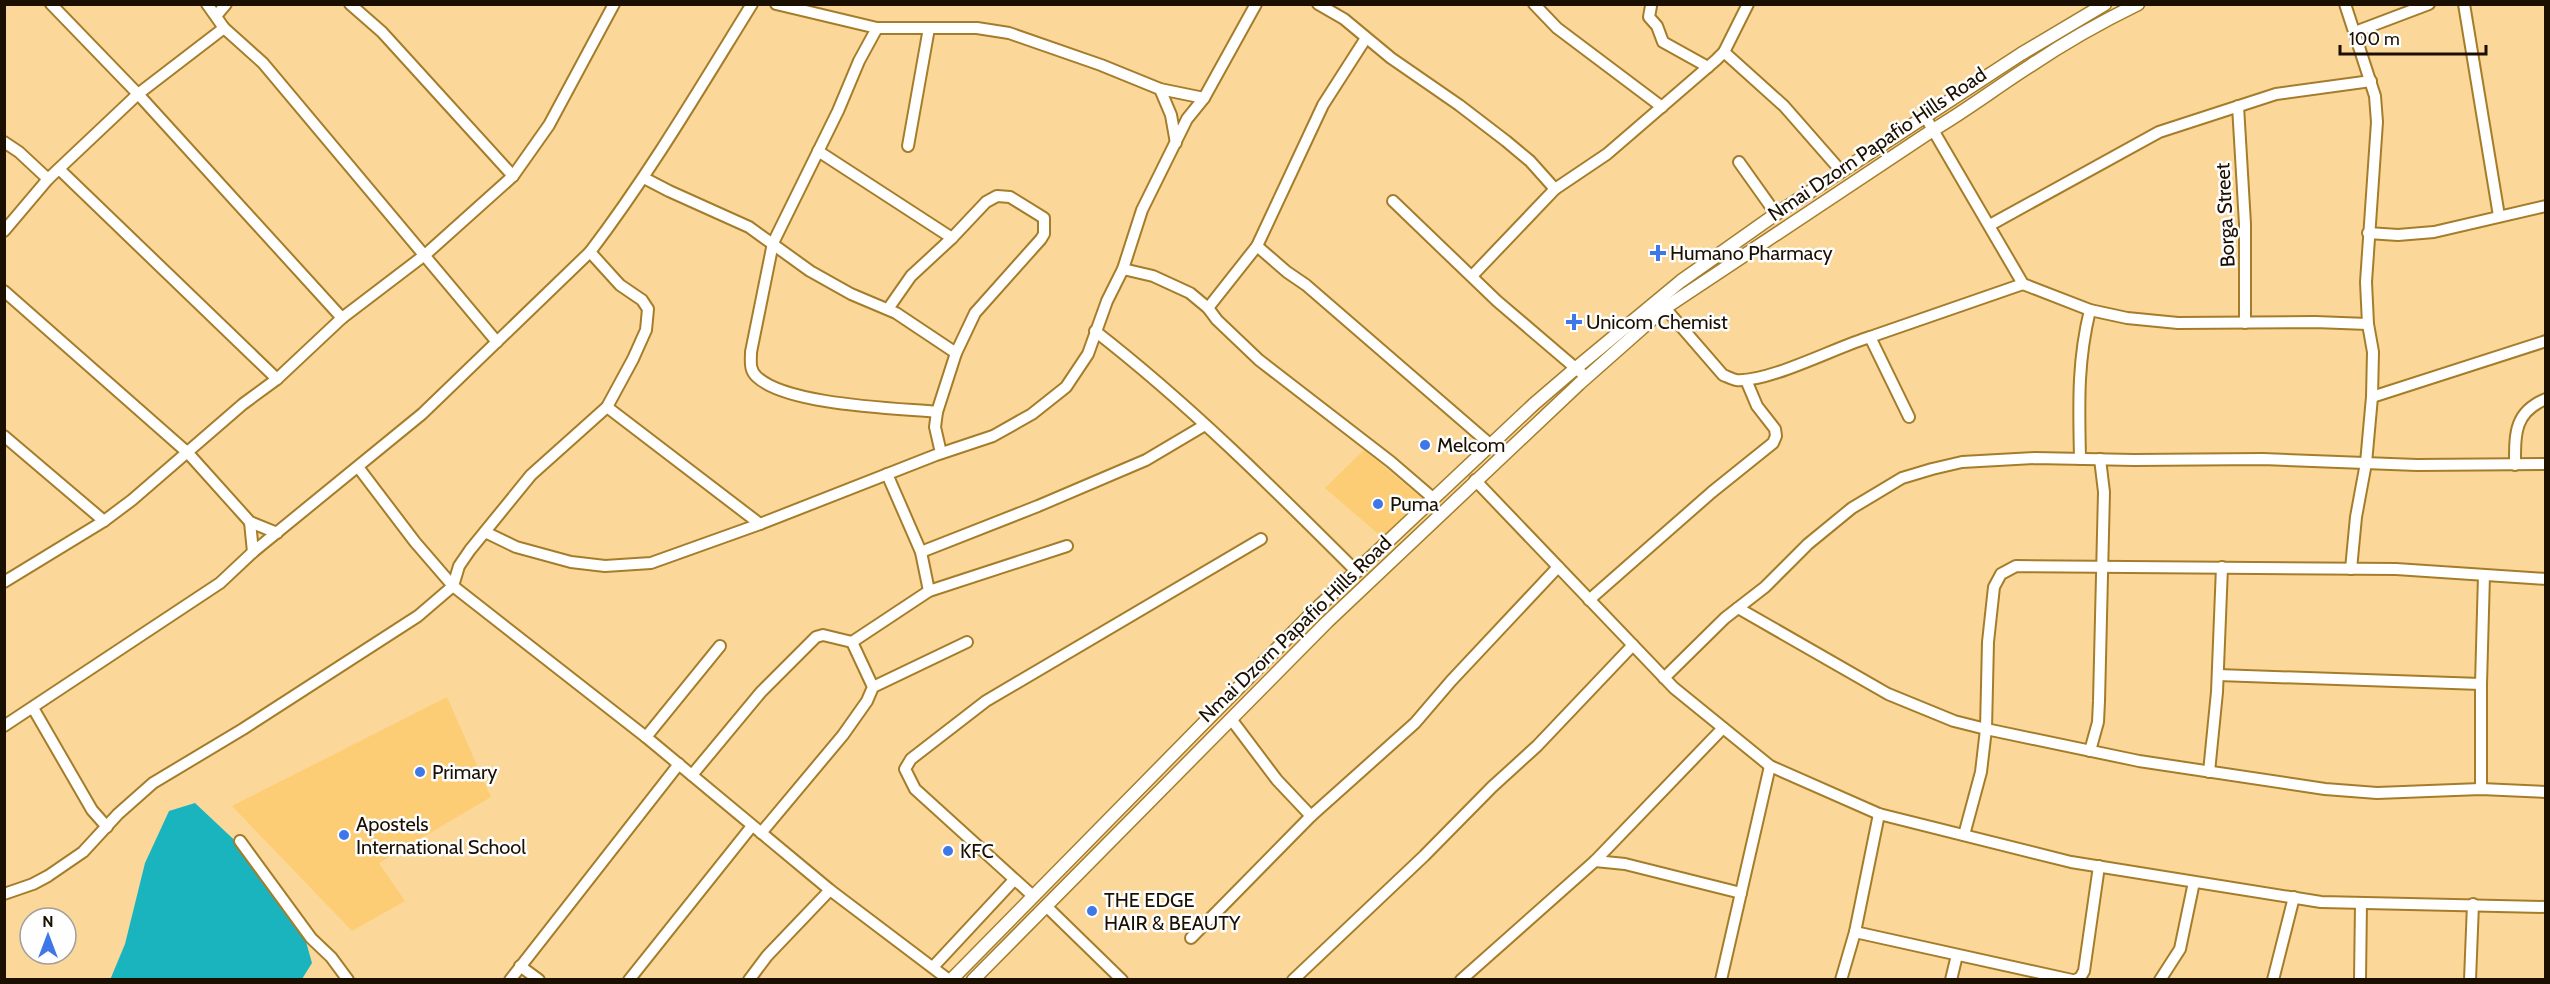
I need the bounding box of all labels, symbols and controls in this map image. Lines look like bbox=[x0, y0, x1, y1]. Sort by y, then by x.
scale bar bbox=[2340, 18, 2486, 56]
text: 100 m bbox=[2349, 28, 2400, 50]
street label: Nmai Dzorn Papafio Hills Road bbox=[1763, 62, 1991, 226]
street label: Borga Street bbox=[2210, 162, 2240, 268]
place label: Humano Pharmacy bbox=[1670, 241, 1833, 265]
marker: Humano Pharmacy bbox=[1651, 246, 1665, 260]
place label: Unicom Chemist bbox=[1586, 310, 1728, 334]
marker: Unicom Chemist bbox=[1567, 315, 1581, 329]
place label: Melcom bbox=[1437, 433, 1505, 457]
marker: Melcom bbox=[1418, 438, 1432, 452]
place label: Puma bbox=[1390, 492, 1439, 516]
marker: Puma bbox=[1371, 497, 1385, 511]
street label: Nmai Dzorn Papafio Hills Road bbox=[1194, 531, 1396, 727]
place label: Primary bbox=[432, 760, 497, 784]
marker: Primary bbox=[413, 765, 427, 779]
place label: Apostels International School bbox=[356, 812, 526, 859]
marker: Apostels International School bbox=[337, 828, 351, 842]
place label: KFC bbox=[960, 839, 994, 863]
marker: KFC bbox=[941, 844, 955, 858]
place label: THE EDGE HAIR & BEAUTY bbox=[1104, 888, 1241, 935]
marker: THE EDGE HAIR & BEAUTY bbox=[1085, 904, 1099, 918]
north arrow bbox=[18, 906, 78, 966]
text: N bbox=[42, 912, 54, 931]

